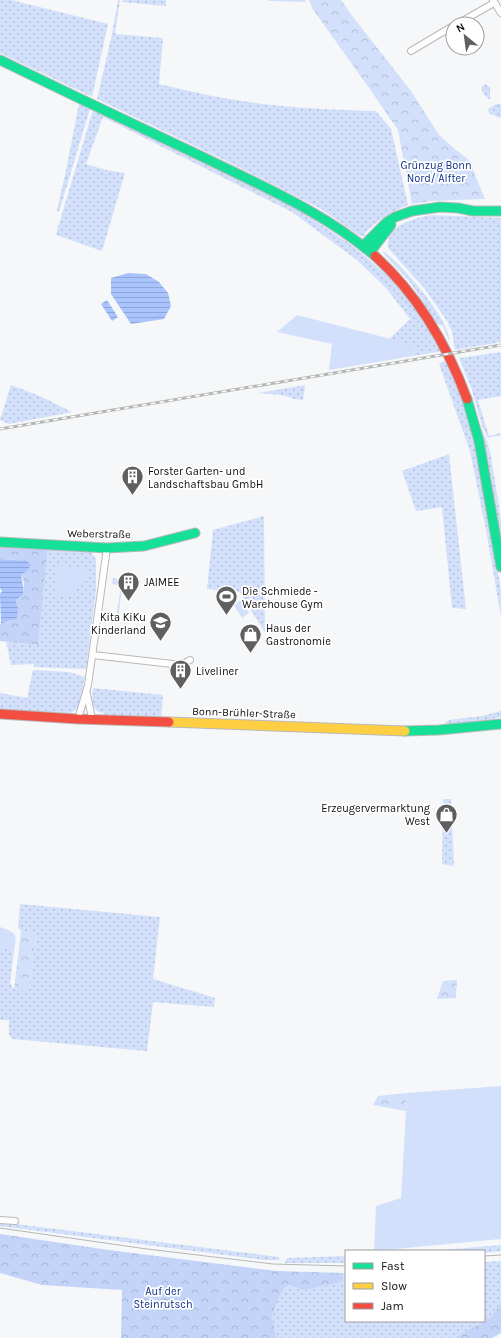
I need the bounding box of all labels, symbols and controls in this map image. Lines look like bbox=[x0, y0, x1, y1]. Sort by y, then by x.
north arrow bbox=[445, 16, 485, 56]
text: N bbox=[454, 20, 467, 35]
park label: Grünzug Bonn Nord/ Alfter bbox=[400, 159, 472, 185]
building icon: Forster Garten- und Landschaftsbau GmbH bbox=[120, 464, 146, 497]
place label: Forster Garten- und Landschaftsbau GmbH bbox=[148, 465, 263, 491]
street label: Weberstraße bbox=[67, 527, 131, 541]
building icon: JAIMEE bbox=[115, 569, 141, 602]
place label: JAIMEE bbox=[144, 576, 180, 589]
sports icon: Die Schmiede - Warehouse Gym bbox=[214, 584, 240, 617]
place label: Die Schmiede - Warehouse Gym bbox=[242, 585, 323, 611]
school or university icon: Kita KiKu Kinderland bbox=[148, 610, 174, 643]
place label: Kita KiKu Kinderland bbox=[91, 611, 146, 637]
shop icon: Haus der Gastronomie bbox=[238, 621, 264, 654]
place label: Haus der Gastronomie bbox=[266, 622, 331, 648]
building icon: Liveliner bbox=[167, 658, 193, 691]
place label: Liveliner bbox=[196, 665, 238, 678]
street label: Bonn-Brühler-Straße bbox=[192, 705, 296, 721]
shop icon: Erzeugervermarktung West bbox=[433, 801, 459, 834]
place label: Erzeugervermarktung West bbox=[321, 802, 431, 828]
legend bbox=[345, 1250, 485, 1322]
text: Fast bbox=[381, 1259, 405, 1273]
text: Slow bbox=[381, 1279, 407, 1293]
park label: Auf der Steinrutsch bbox=[133, 1285, 193, 1311]
text: Jam bbox=[381, 1299, 404, 1313]

